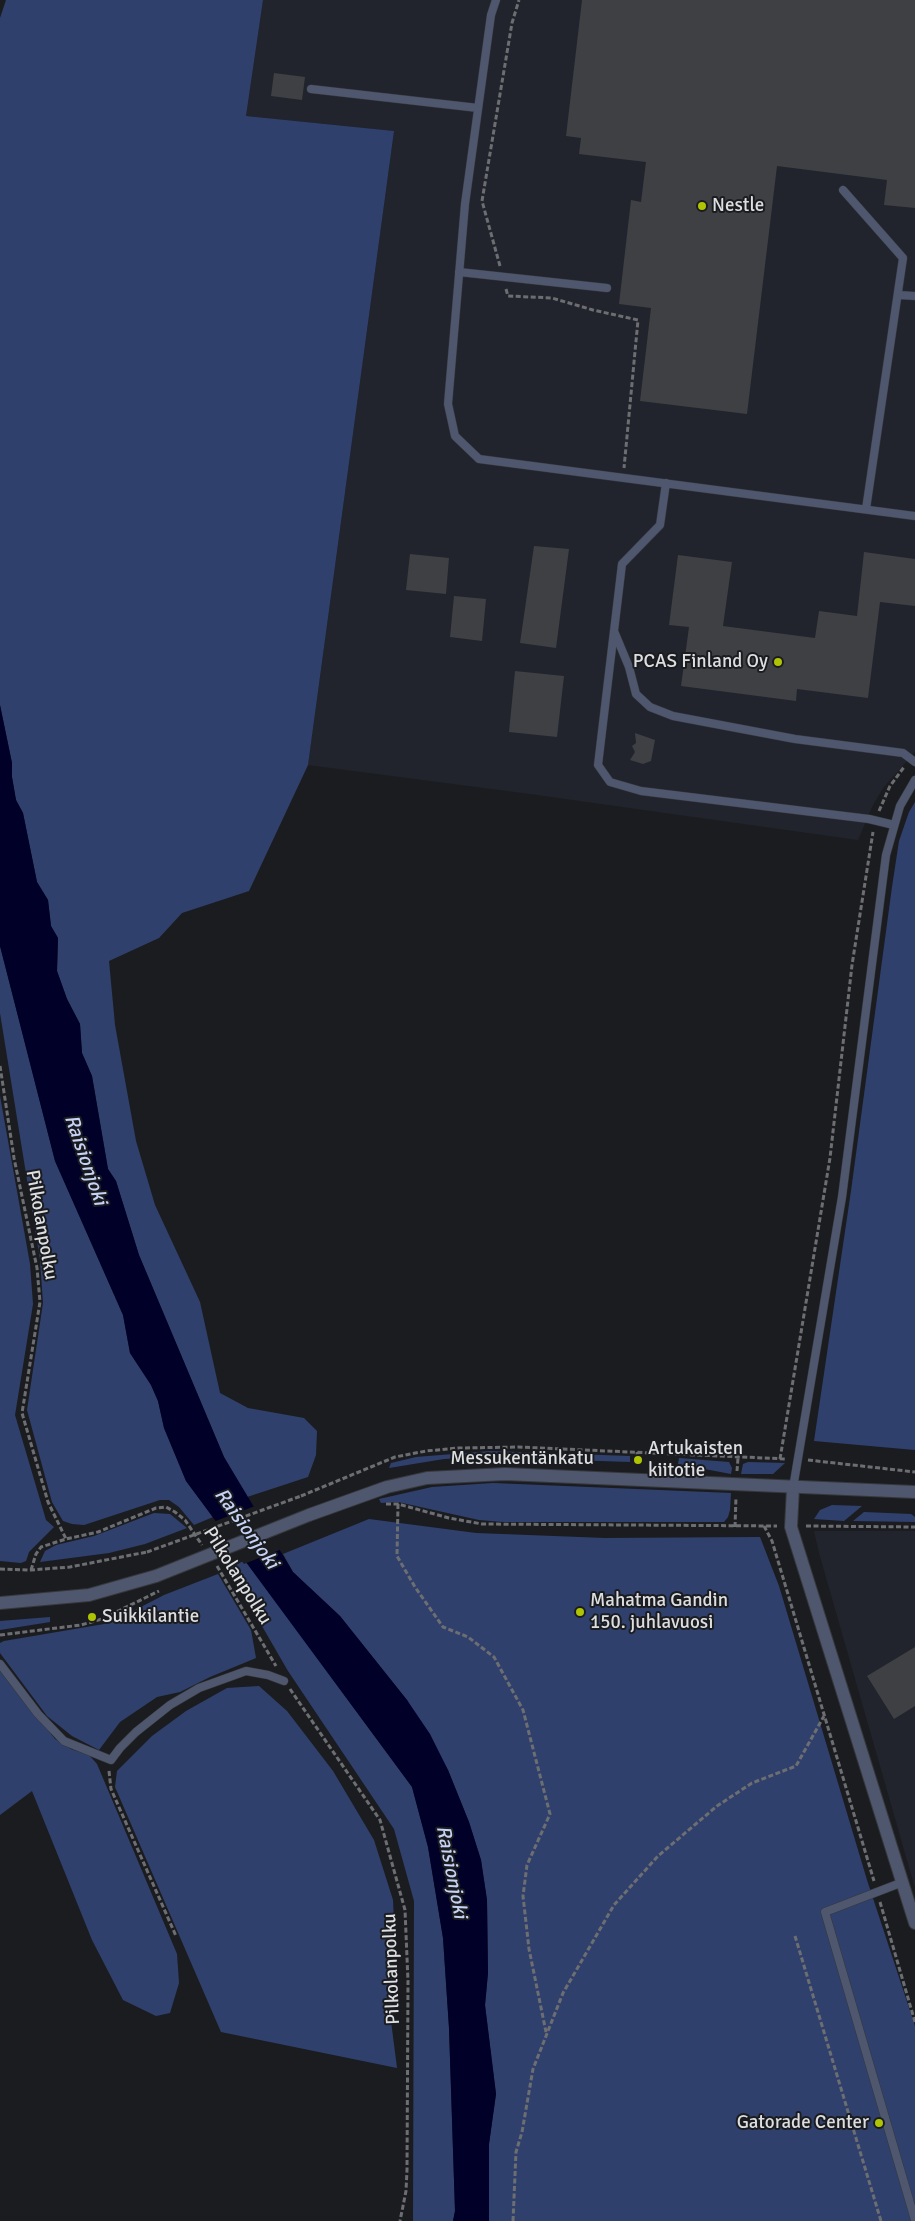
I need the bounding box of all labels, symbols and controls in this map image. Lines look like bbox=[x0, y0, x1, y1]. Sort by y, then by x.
place label: Nestle bbox=[712, 195, 764, 217]
marker: Nestle bbox=[696, 200, 708, 212]
place label: PCAS Finland Oy bbox=[633, 651, 768, 673]
marker: PCAS Finland Oy bbox=[772, 656, 784, 668]
water label: Raisionjoki bbox=[58, 1112, 112, 1208]
street label: Pilkolanpolku bbox=[20, 1168, 62, 1282]
place label: Artukaisten kiitotie bbox=[648, 1438, 743, 1482]
street label: Messukentänkatu bbox=[450, 1448, 594, 1470]
marker: Artukaisten kiitotie bbox=[632, 1454, 644, 1466]
water label: Raisionjoki bbox=[209, 1484, 283, 1574]
street label: Pilkolanpolku bbox=[198, 1523, 276, 1629]
place label: Mahatma Gandin 150. juhlavuosi bbox=[590, 1590, 728, 1634]
place label: Suikkilantie bbox=[102, 1606, 199, 1628]
marker: Mahatma Gandin 150. juhlavuosi bbox=[574, 1606, 586, 1618]
marker: Suikkilantie bbox=[86, 1611, 98, 1623]
water label: Raisionjoki bbox=[430, 1823, 472, 1921]
street label: Pilkolanpolku bbox=[379, 1913, 405, 2025]
place label: Gatorade Center bbox=[737, 2112, 869, 2134]
marker: Gatorade Center bbox=[873, 2117, 885, 2129]

